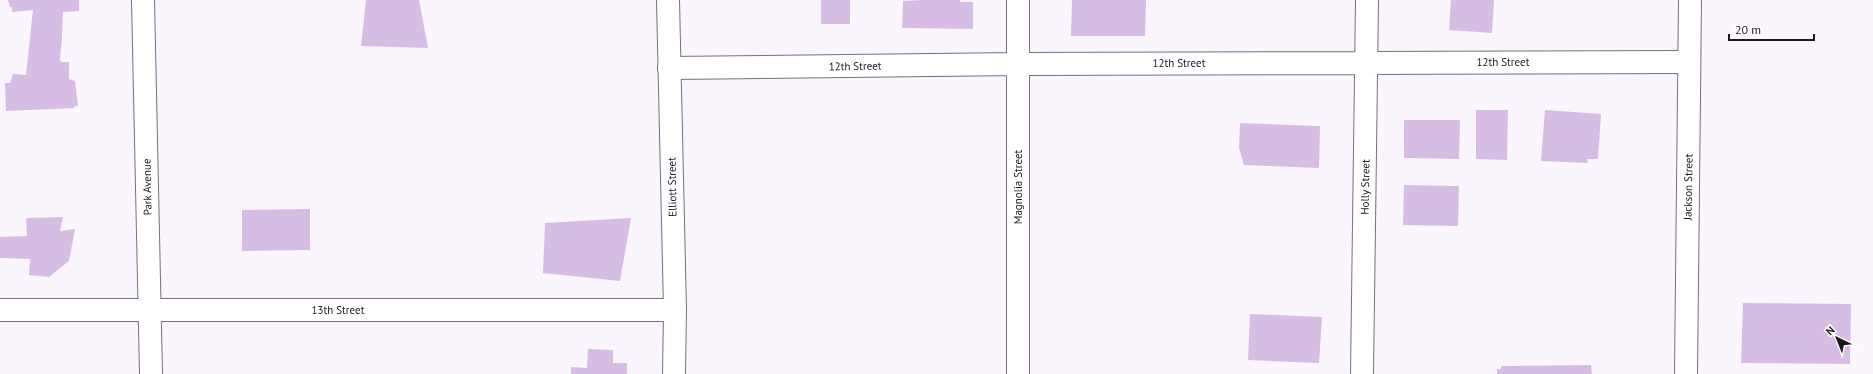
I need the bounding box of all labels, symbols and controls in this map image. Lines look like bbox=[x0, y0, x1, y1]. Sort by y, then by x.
scale bar bbox=[1729, 16, 1814, 42]
text: 20 m bbox=[1735, 22, 1761, 37]
street label: 12th Street bbox=[1477, 55, 1530, 69]
street label: 12th Street bbox=[1153, 56, 1206, 70]
street label: 12th Street bbox=[828, 59, 882, 73]
street label: Magnolia Street bbox=[1011, 149, 1025, 224]
street label: Jackson Street bbox=[1680, 153, 1696, 221]
street label: Elliott Street bbox=[664, 157, 680, 217]
street label: Park Avenue bbox=[139, 158, 154, 216]
street label: Holly Street bbox=[1358, 159, 1372, 215]
street label: 13th Street bbox=[312, 303, 365, 317]
north arrow bbox=[1817, 318, 1857, 358]
text: N bbox=[1823, 323, 1838, 338]

